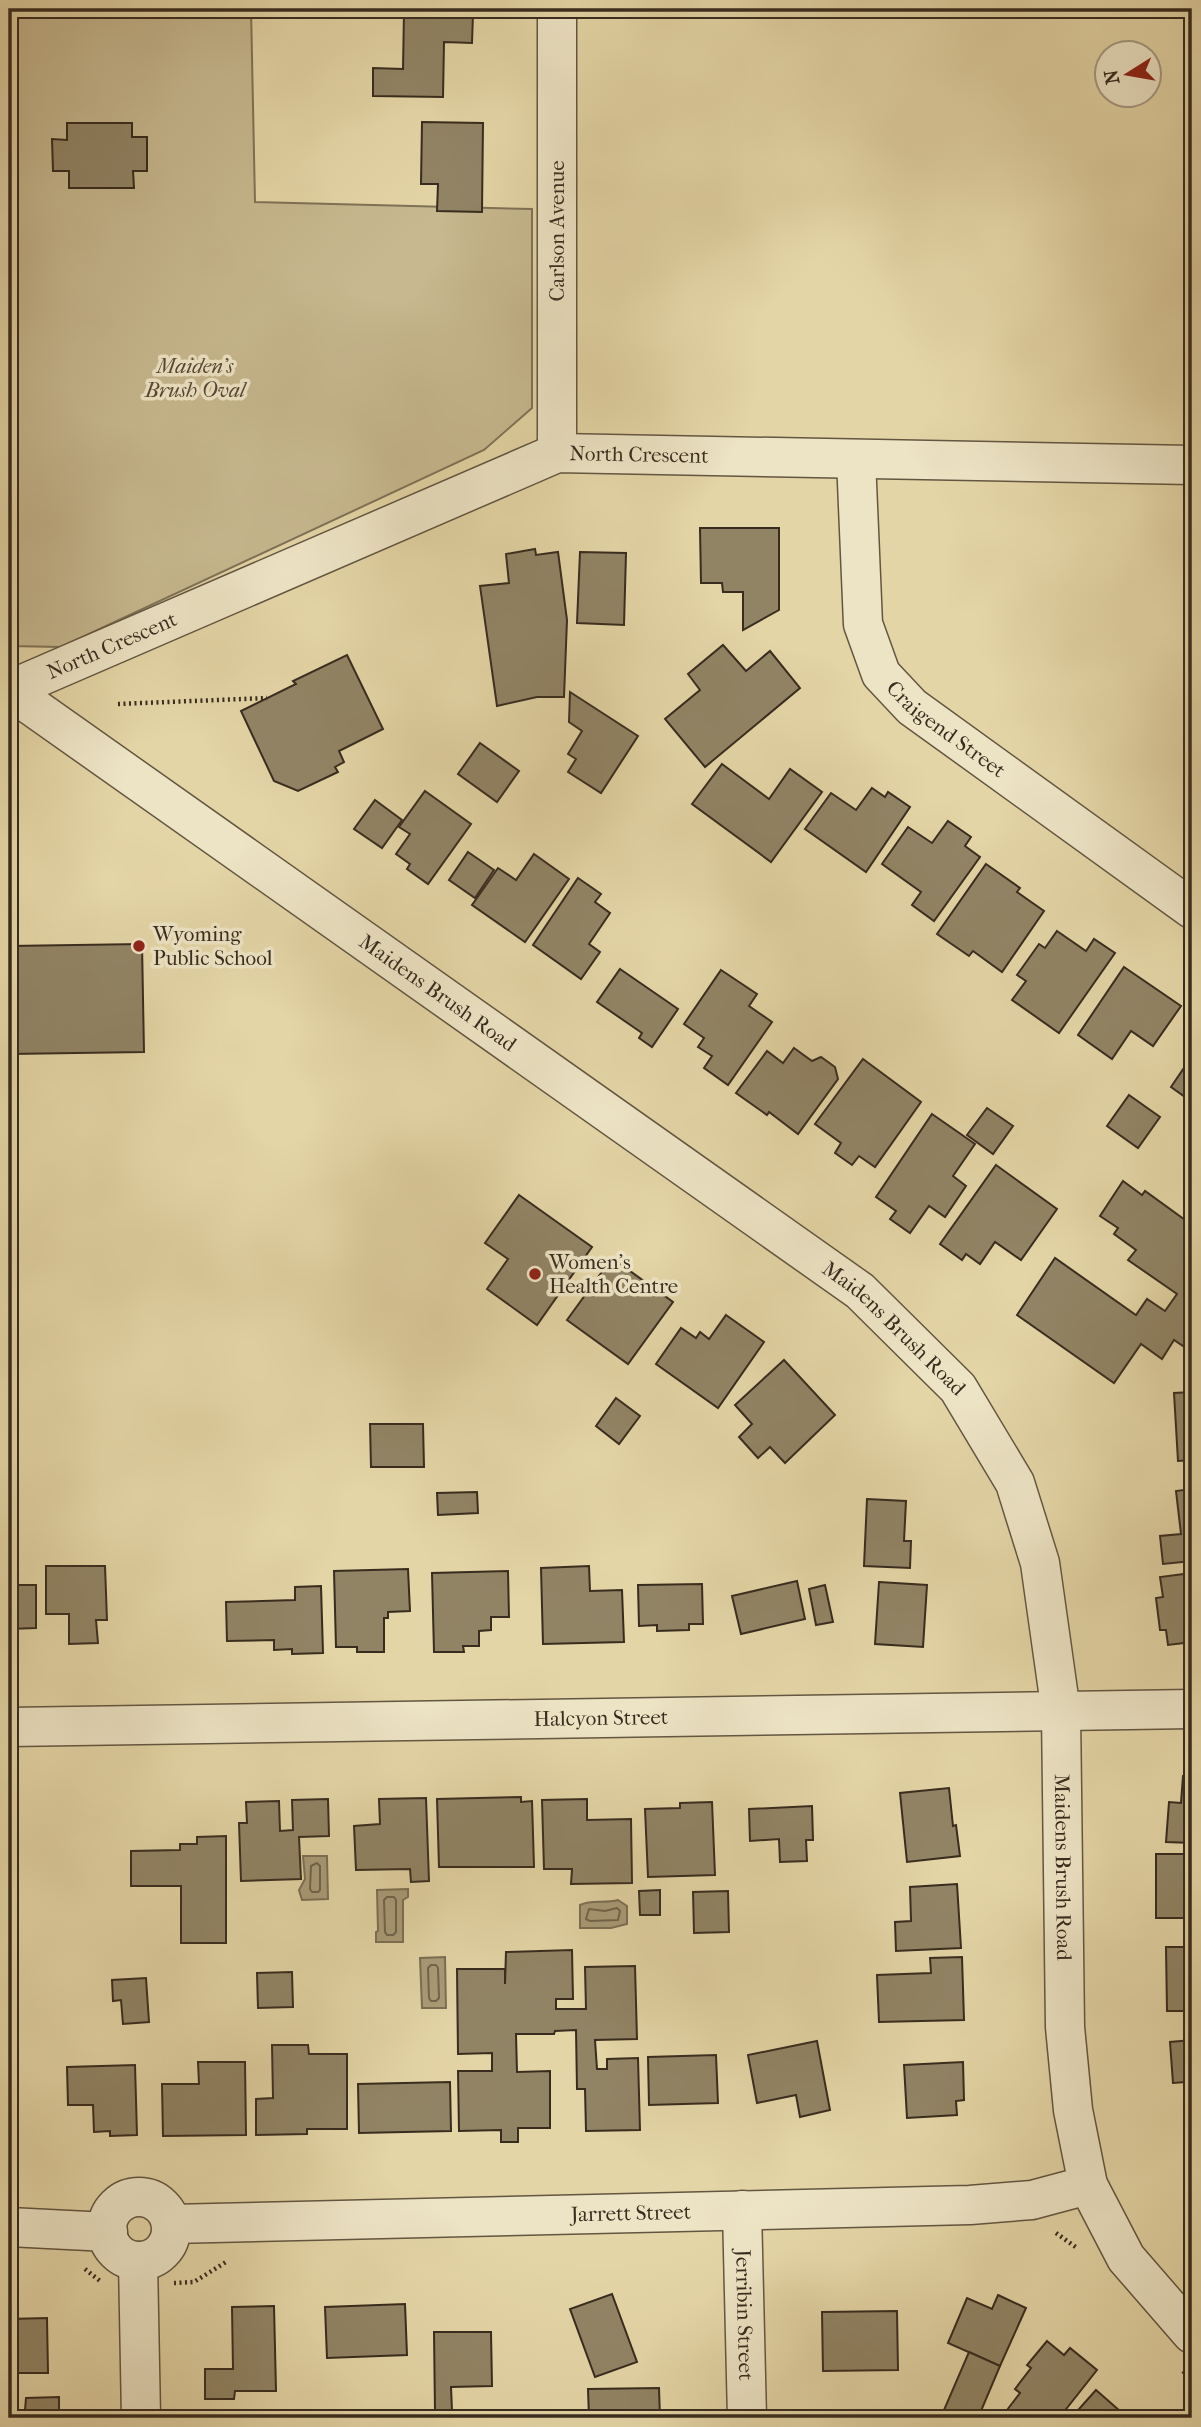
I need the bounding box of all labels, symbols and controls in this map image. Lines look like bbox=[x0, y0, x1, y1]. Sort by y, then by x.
north arrow bbox=[1092, 38, 1162, 108]
text: N bbox=[1100, 67, 1124, 86]
street label: Carlson Avenue bbox=[545, 160, 569, 302]
park label: Maiden's Brush Oval bbox=[144, 354, 248, 402]
street label: North Crescent bbox=[569, 441, 709, 468]
street label: North Crescent bbox=[43, 607, 181, 684]
street label: Craigend Street bbox=[882, 676, 1011, 783]
place label: Wyoming Public School bbox=[152, 922, 273, 970]
street label: Maidens Brush Road bbox=[355, 929, 521, 1057]
marker: Wyoming Public School bbox=[131, 938, 147, 954]
place label: Women's Health Centre bbox=[548, 1250, 678, 1298]
street label: Maidens Brush Road bbox=[818, 1256, 971, 1401]
marker: Women's Health Centre bbox=[527, 1266, 543, 1282]
street label: Halcyon Street bbox=[533, 1705, 669, 1731]
street label: Maidens Brush Road bbox=[1050, 1774, 1076, 1961]
street label: Jarrett Street bbox=[568, 2200, 692, 2227]
street label: Jerribin Street bbox=[731, 2247, 758, 2381]

